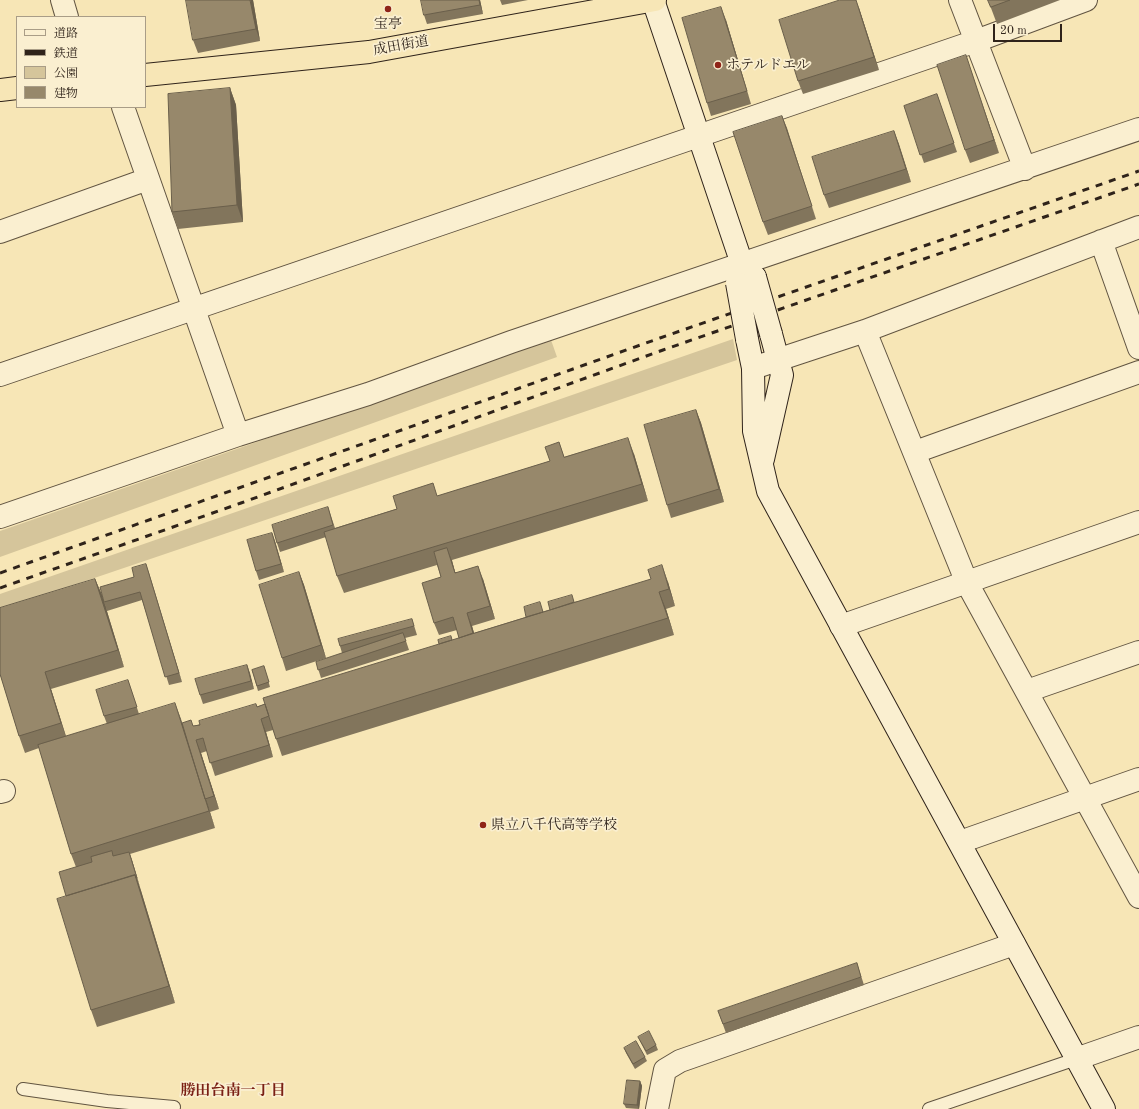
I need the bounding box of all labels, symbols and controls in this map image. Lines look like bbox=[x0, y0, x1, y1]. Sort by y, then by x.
marker: 宝亭 bbox=[383, 4, 393, 14]
legend bbox=[16, 16, 146, 108]
place label: 宝亭 bbox=[374, 16, 402, 32]
scale bar bbox=[995, 16, 1064, 42]
text: 20 m bbox=[1000, 25, 1027, 37]
text: 道路 bbox=[54, 28, 78, 40]
street label: 成田街道 bbox=[372, 33, 430, 59]
text: 鉄道 bbox=[54, 48, 78, 60]
place label: ホテルドエル bbox=[726, 57, 810, 73]
marker: ホテルドエル bbox=[713, 60, 723, 70]
text: 公園 bbox=[54, 68, 78, 80]
text: 建物 bbox=[54, 88, 78, 100]
place label: 県立八千代高等学校 bbox=[491, 817, 617, 833]
marker: 県立八千代高等学校 bbox=[478, 820, 488, 830]
district label: 勝田台南一丁目 bbox=[181, 1082, 285, 1100]

